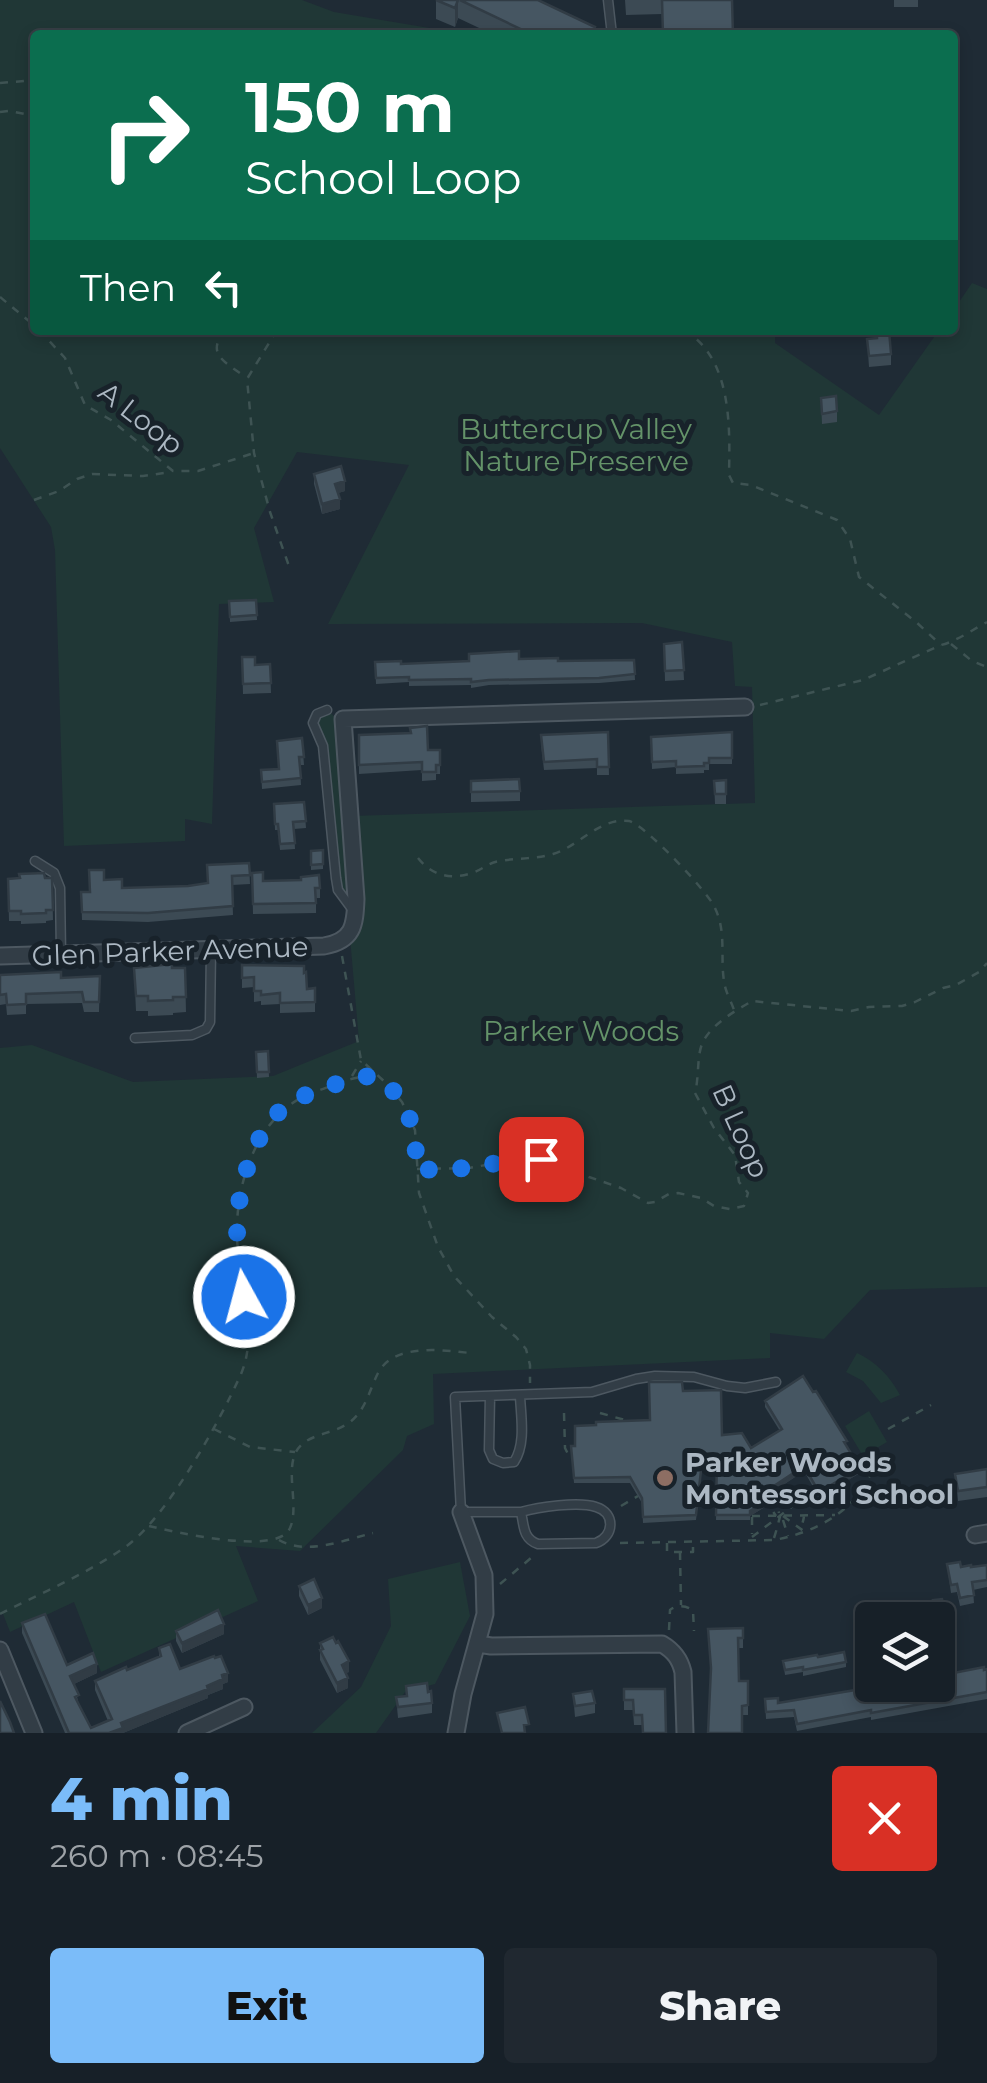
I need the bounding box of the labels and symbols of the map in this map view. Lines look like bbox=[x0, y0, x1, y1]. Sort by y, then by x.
street label: A Loop bbox=[92, 374, 190, 462]
park label: Buttercup Valley Nature Preserve bbox=[460, 412, 693, 478]
street label: Glen Parker Avenue bbox=[31, 929, 309, 973]
park label: Parker Woods bbox=[483, 1014, 679, 1048]
street label: B Loop bbox=[705, 1079, 777, 1183]
pin bbox=[499, 1117, 584, 1202]
position arrow bbox=[192, 1245, 296, 1349]
place label: Parker Woods Montessori School bbox=[685, 1445, 954, 1511]
marker: Parker Woods Montessori School bbox=[654, 1467, 676, 1489]

